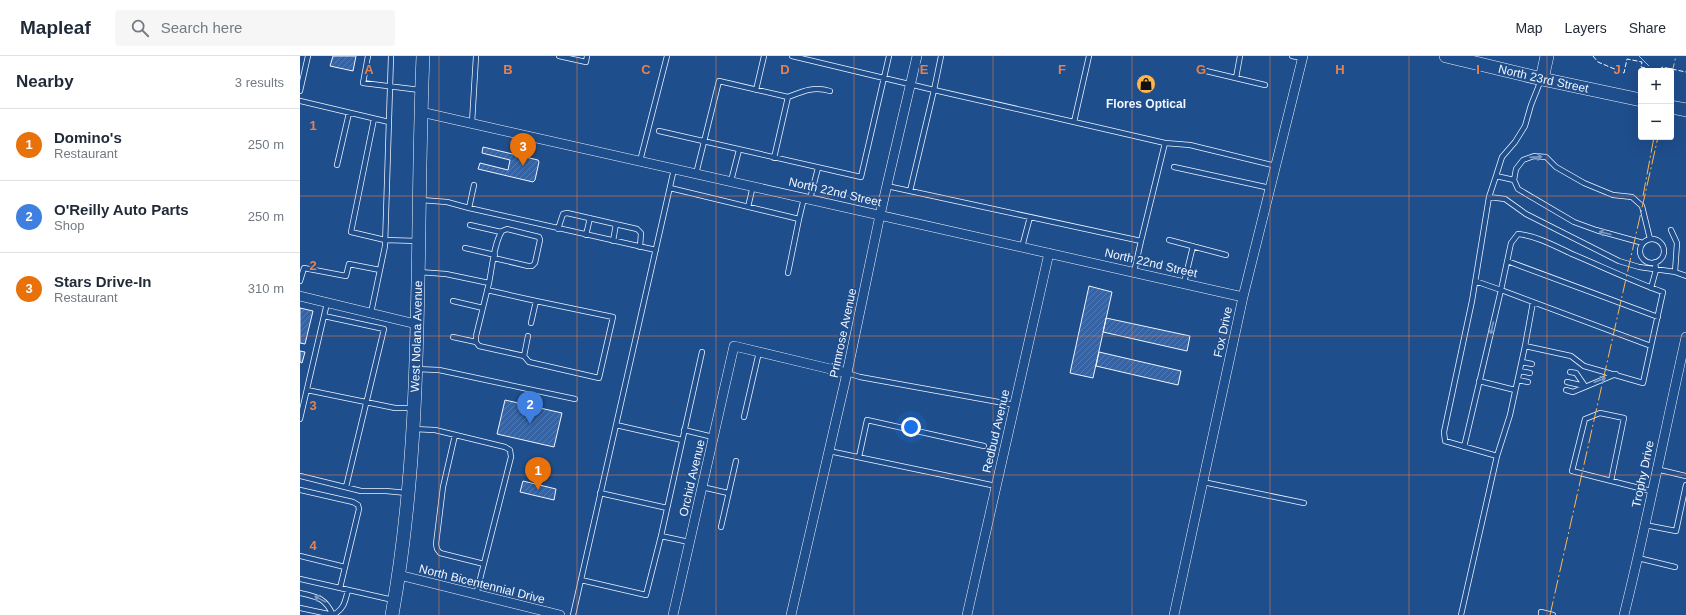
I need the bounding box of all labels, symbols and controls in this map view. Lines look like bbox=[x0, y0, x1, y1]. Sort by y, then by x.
search box bbox=[115, 10, 395, 46]
text: Mapleaf bbox=[20, 17, 91, 38]
icon: search bbox=[129, 17, 151, 39]
text: Search here bbox=[161, 19, 242, 36]
text: Map bbox=[1515, 20, 1543, 36]
text: Layers bbox=[1565, 20, 1607, 36]
text: Share bbox=[1629, 20, 1666, 36]
text: A bbox=[364, 62, 374, 77]
text: B bbox=[503, 62, 513, 77]
text: C bbox=[641, 62, 651, 77]
text: D bbox=[780, 62, 790, 77]
text: E bbox=[920, 62, 929, 77]
text: F bbox=[1058, 62, 1066, 77]
text: G bbox=[1196, 62, 1206, 77]
text: H bbox=[1335, 62, 1345, 77]
text: I bbox=[1476, 62, 1480, 77]
street label: North 23rd Street bbox=[1497, 62, 1590, 96]
text: J bbox=[1613, 62, 1621, 77]
map controls bbox=[1638, 68, 1674, 140]
button: + bbox=[1638, 68, 1674, 104]
text: Nearby bbox=[16, 72, 74, 91]
shop icon: Flores Optical bbox=[1135, 73, 1157, 95]
text: 3 results bbox=[235, 75, 284, 90]
place label: Flores Optical bbox=[1106, 97, 1186, 111]
button: − bbox=[1638, 104, 1674, 140]
text: 1 bbox=[309, 118, 317, 133]
text: Domino's bbox=[54, 129, 122, 146]
pin: 3 bbox=[510, 133, 536, 166]
text: 1 bbox=[25, 137, 33, 152]
text: 250 m bbox=[248, 137, 284, 152]
text: Restaurant bbox=[54, 146, 118, 161]
one-way arrow bbox=[1529, 154, 1542, 161]
street label: North 22nd Street bbox=[787, 175, 883, 210]
text: O'Reilly Auto Parts bbox=[54, 201, 189, 218]
text: 2 bbox=[25, 209, 33, 224]
text: 250 m bbox=[248, 209, 284, 224]
text: Shop bbox=[54, 218, 84, 233]
one-way arrow bbox=[1599, 228, 1612, 236]
street label: North 22nd Street bbox=[1103, 246, 1199, 281]
text: 2 bbox=[309, 258, 317, 273]
text: Stars Drive-In bbox=[54, 273, 152, 290]
street label: West Nolana Avenue bbox=[408, 280, 425, 393]
text: 3 bbox=[25, 281, 33, 296]
text: 310 m bbox=[248, 281, 284, 296]
street label: Primrose Avenue bbox=[827, 287, 859, 379]
text: Restaurant bbox=[54, 290, 118, 305]
street label: Fox Drive bbox=[1211, 305, 1235, 359]
one-way arrow bbox=[1487, 321, 1495, 334]
one-way arrow bbox=[1594, 375, 1606, 383]
street label: Redbud Avenue bbox=[980, 388, 1012, 474]
pin: 2 bbox=[517, 391, 543, 424]
text: 3 bbox=[309, 398, 317, 413]
your location bbox=[901, 417, 921, 437]
street label: Orchid Avenue bbox=[676, 438, 708, 518]
street label: Trophy Drive bbox=[1629, 439, 1657, 509]
pin: 1 bbox=[525, 457, 551, 490]
text: 4 bbox=[309, 538, 317, 553]
street label: North Bicentennial Drive bbox=[418, 562, 547, 607]
one-way arrow bbox=[314, 595, 326, 603]

